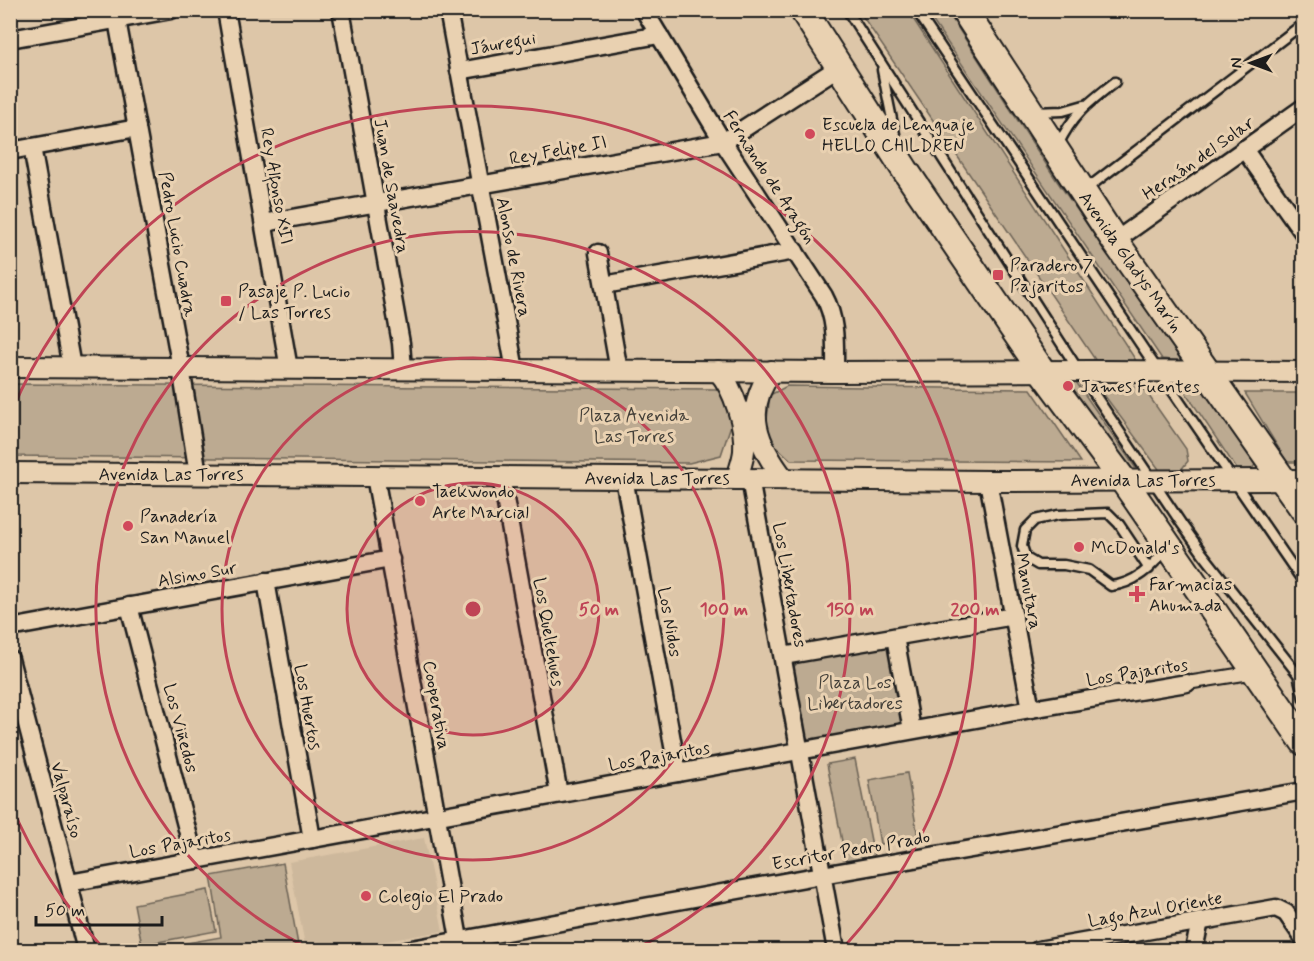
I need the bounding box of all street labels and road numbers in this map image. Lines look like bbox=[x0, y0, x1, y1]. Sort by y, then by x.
street label: Jáuregui bbox=[469, 26, 538, 64]
street label: Fernando de Aragón bbox=[715, 106, 821, 250]
street label: Hernán del Solar bbox=[1138, 111, 1260, 206]
street label: Juan de Saavedra bbox=[367, 117, 415, 255]
street label: Rey Alfonso XII bbox=[252, 126, 298, 247]
street label: Rey Felipe II bbox=[507, 131, 609, 171]
street label: Pedro Lucio Cuadra bbox=[152, 170, 202, 319]
street label: Avenida Gladys Marín bbox=[1072, 187, 1188, 338]
street label: Alonso de Rivera bbox=[490, 195, 536, 319]
street label: Avenida Las Torres bbox=[99, 463, 243, 487]
street label: Avenida Las Torres bbox=[585, 467, 729, 491]
street label: Avenida Las Torres bbox=[1071, 469, 1215, 493]
street label: Los Libertadores bbox=[766, 521, 812, 650]
street label: Manutara bbox=[1009, 551, 1047, 631]
street label: Alsino Sur bbox=[156, 556, 239, 594]
street label: Los Queltehues bbox=[527, 576, 569, 689]
street label: Los Nidos bbox=[651, 585, 687, 659]
street label: Los Pajaritos bbox=[1085, 653, 1190, 693]
street label: Cooperativa bbox=[416, 659, 456, 752]
street label: Los Huertos bbox=[288, 662, 326, 752]
street label: Los Viñedos bbox=[157, 681, 203, 776]
street label: Los Pajaritos bbox=[606, 736, 712, 778]
street label: Valparaíso bbox=[44, 759, 88, 841]
street label: Los Pajaritos bbox=[127, 823, 233, 865]
street label: Escritor Pedro Prado bbox=[770, 825, 932, 877]
street label: Lago Azul Oriente bbox=[1086, 886, 1224, 936]

